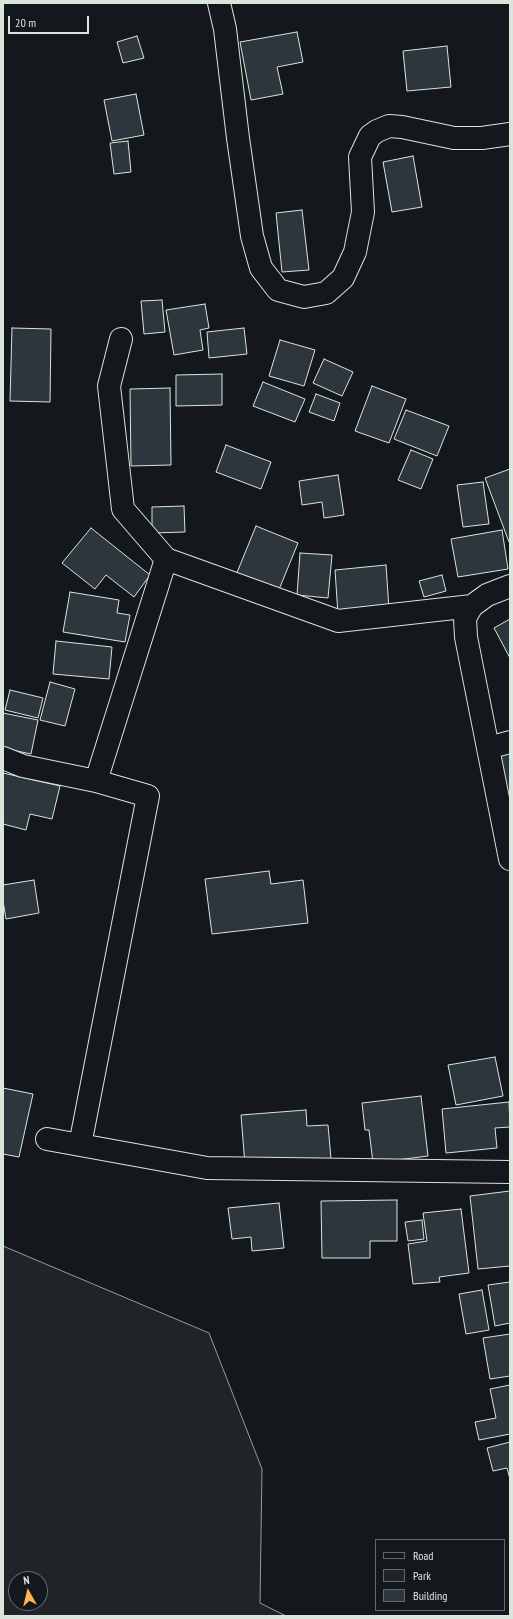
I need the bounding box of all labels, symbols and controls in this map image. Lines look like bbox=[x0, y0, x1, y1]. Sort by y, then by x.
scale bar bbox=[10, 8, 91, 34]
text: 20 m bbox=[15, 15, 36, 30]
legend bbox=[375, 1539, 505, 1611]
text: Road bbox=[413, 1548, 433, 1563]
text: Park bbox=[413, 1568, 431, 1583]
north arrow bbox=[8, 1571, 48, 1611]
text: N bbox=[23, 1573, 30, 1587]
text: Building bbox=[413, 1588, 448, 1603]

